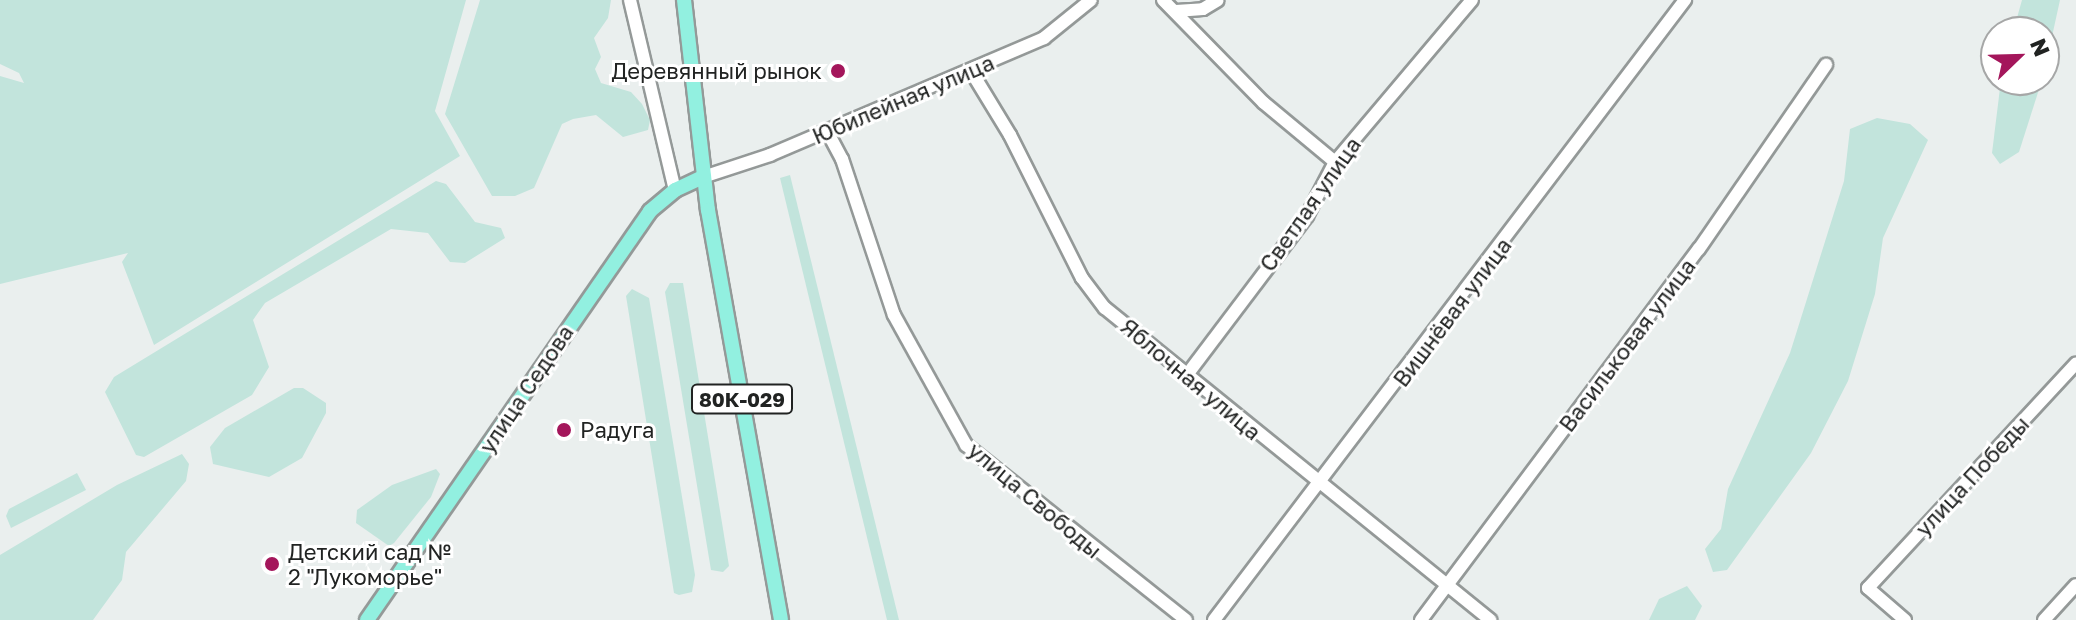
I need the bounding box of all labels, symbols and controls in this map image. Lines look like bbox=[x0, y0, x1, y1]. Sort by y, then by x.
north arrow bbox=[1980, 16, 2060, 96]
text: N bbox=[2025, 34, 2056, 60]
street label: Юбилейная улица bbox=[808, 49, 998, 149]
place label: Деревянный рынок bbox=[611, 58, 822, 84]
marker: Деревянный рынок bbox=[829, 62, 847, 80]
street label: Светлая улица bbox=[1254, 132, 1366, 276]
street label: Вишнёвая улица bbox=[1387, 232, 1517, 392]
street label: Васильковая улица bbox=[1553, 253, 1701, 437]
street label: Яблочная улица bbox=[1116, 313, 1266, 445]
street label: улица Седова bbox=[473, 320, 579, 458]
road number: 80К-029 bbox=[690, 383, 794, 415]
street label: улица Победы bbox=[1910, 410, 2034, 542]
place label: Радуга bbox=[580, 417, 654, 443]
marker: Радуга bbox=[555, 421, 573, 439]
street label: улица Свободы bbox=[963, 437, 1107, 563]
place label: Детский сад № 2 "Лукоморье" bbox=[288, 538, 451, 590]
marker: Детский сад № 2 "Лукоморье" bbox=[263, 555, 281, 573]

